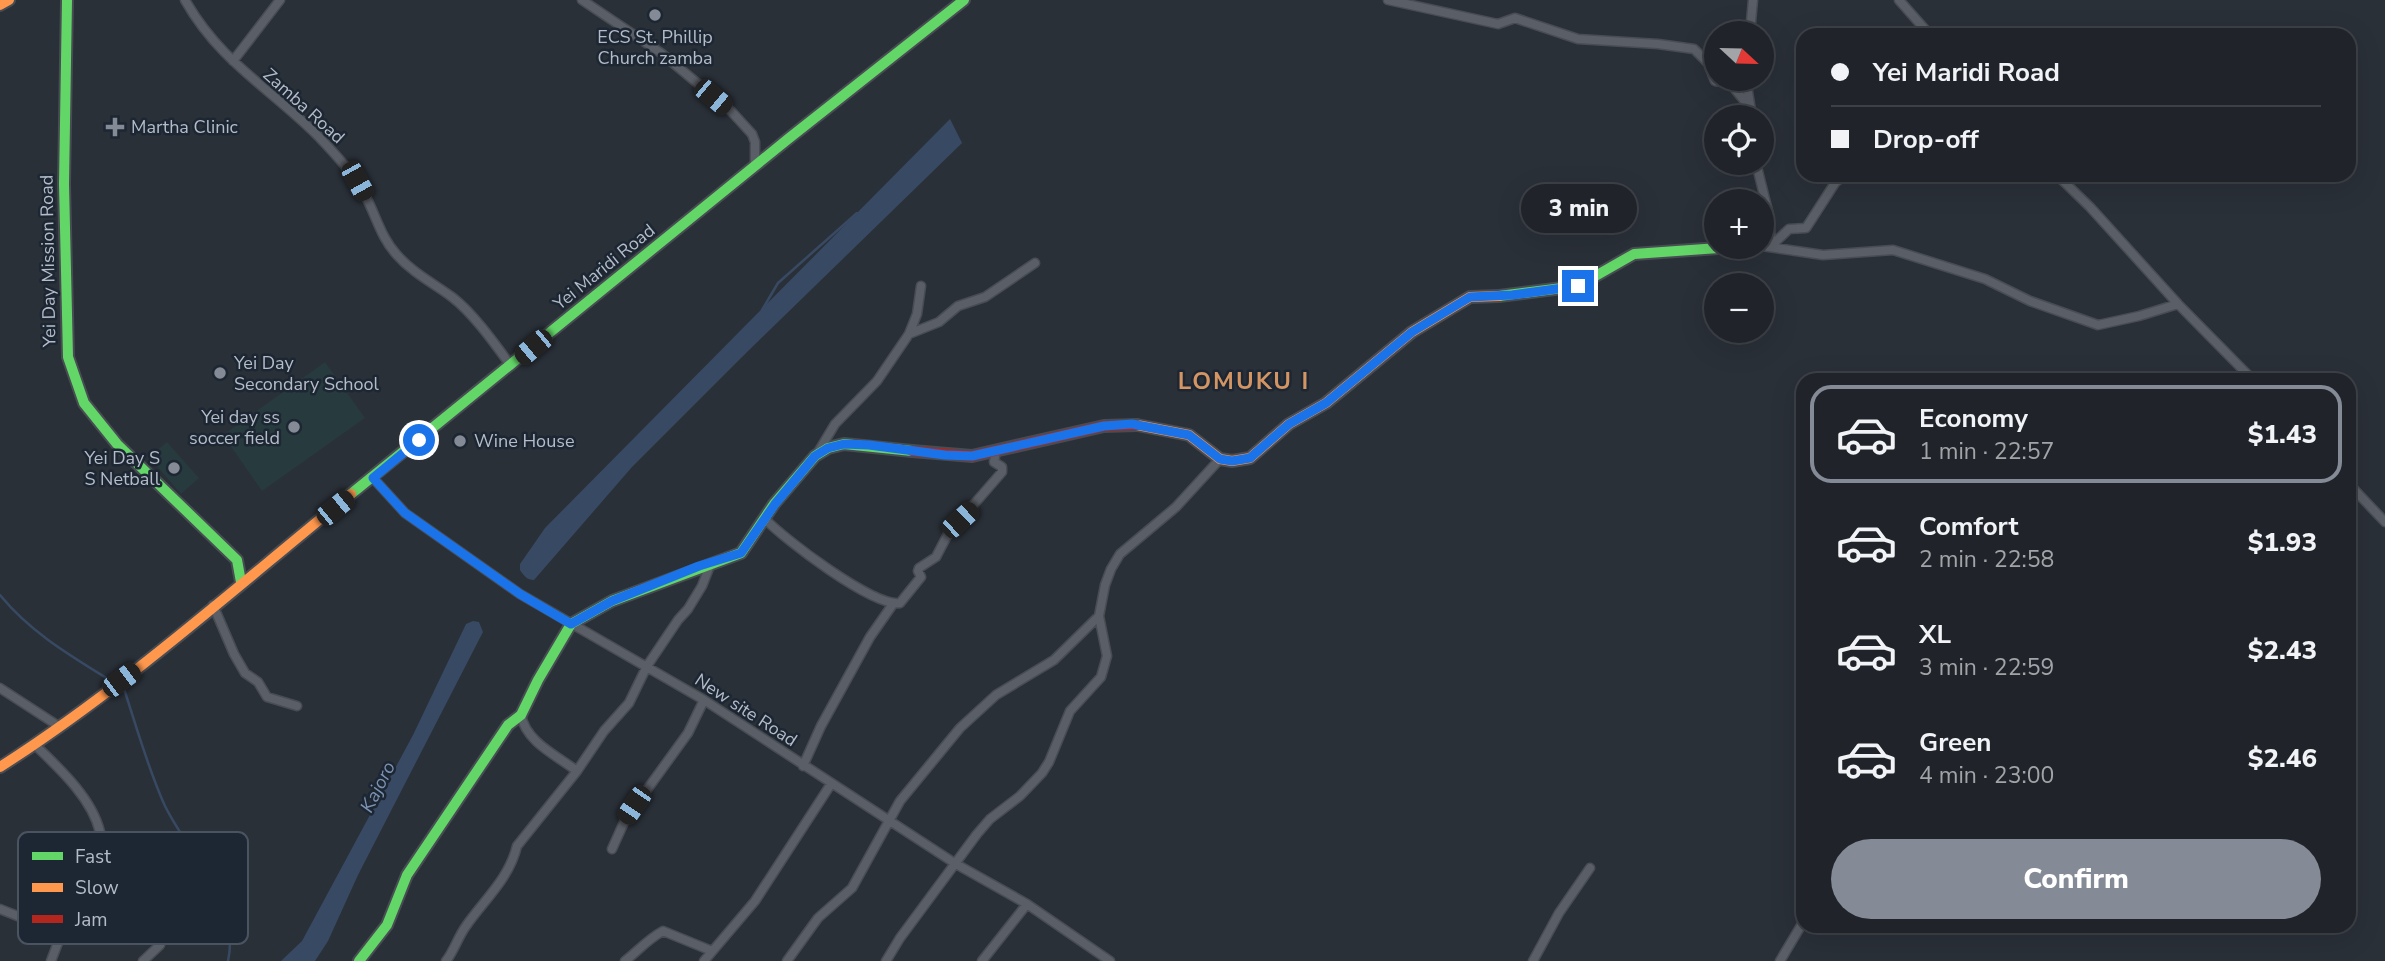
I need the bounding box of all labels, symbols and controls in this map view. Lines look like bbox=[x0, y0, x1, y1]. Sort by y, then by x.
marker: ECS St. Phillip Church zamba bbox=[647, 7, 663, 23]
north arrow bbox=[1704, 21, 1774, 91]
map controls bbox=[1704, 21, 1774, 343]
place label: ECS St. Phillip Church zamba bbox=[597, 25, 713, 70]
text: Yei Maridi Road bbox=[1873, 55, 2060, 90]
street label: Zamba Road bbox=[258, 63, 350, 149]
car bbox=[691, 75, 736, 119]
button: locate bbox=[1704, 105, 1774, 175]
place label: Martha Clinic bbox=[131, 115, 238, 139]
marker: Martha Clinic bbox=[105, 117, 125, 137]
text: Drop-off bbox=[1873, 122, 1979, 157]
car bbox=[338, 158, 377, 204]
street label: Yei Day Mission Road bbox=[34, 175, 62, 348]
callout: 3 min bbox=[1520, 184, 1636, 233]
button: + bbox=[1704, 189, 1774, 259]
text: 3 min bbox=[1549, 193, 1609, 224]
street label: Yei Maridi Road bbox=[547, 219, 660, 316]
route end bbox=[1562, 270, 1594, 302]
button: − bbox=[1704, 273, 1774, 343]
car bbox=[511, 325, 556, 369]
place label: Yei Day Secondary School bbox=[233, 351, 380, 396]
marker: Yei Day Secondary School bbox=[212, 365, 228, 381]
district label: LOMUKU I bbox=[1178, 365, 1310, 397]
text: Economy bbox=[1919, 401, 2028, 436]
icon: car bbox=[1835, 403, 1898, 466]
place label: Yei day ss soccer field bbox=[189, 405, 280, 450]
text: $1.43 bbox=[2248, 417, 2317, 452]
marker: Yei day ss soccer field bbox=[286, 419, 302, 435]
route start bbox=[403, 424, 435, 456]
place label: Wine House bbox=[474, 429, 574, 453]
marker: Wine House bbox=[452, 433, 468, 449]
text: 1 min · 22:57 bbox=[1919, 436, 2054, 467]
place label: Yei Day S S Netball bbox=[84, 446, 161, 491]
marker: Yei Day S S Netball bbox=[166, 460, 182, 476]
car bbox=[313, 487, 358, 529]
car bbox=[938, 498, 983, 542]
text: Comfort bbox=[1919, 509, 2019, 544]
icon: car bbox=[1835, 511, 1898, 574]
text: $1.93 bbox=[2248, 525, 2317, 560]
text: 2 min · 22:58 bbox=[1919, 544, 2054, 575]
text: XL bbox=[1919, 617, 1951, 652]
icon: car bbox=[1835, 619, 1898, 682]
text: $2.43 bbox=[2248, 633, 2317, 668]
text: 3 min · 22:59 bbox=[1919, 652, 2054, 683]
car bbox=[98, 659, 145, 701]
street label: New site Road bbox=[690, 668, 802, 752]
text: Green bbox=[1919, 725, 1992, 760]
icon: car bbox=[1835, 727, 1898, 790]
text: $2.46 bbox=[2248, 741, 2317, 776]
water label: Kajoro bbox=[354, 757, 402, 817]
text: 4 min · 23:00 bbox=[1919, 760, 2054, 791]
car bbox=[614, 782, 655, 828]
legend bbox=[18, 832, 248, 944]
button: Confirm bbox=[1831, 839, 2321, 919]
text: Fast bbox=[75, 844, 111, 870]
text: Slow bbox=[75, 875, 119, 901]
text: Jam bbox=[74, 907, 108, 933]

